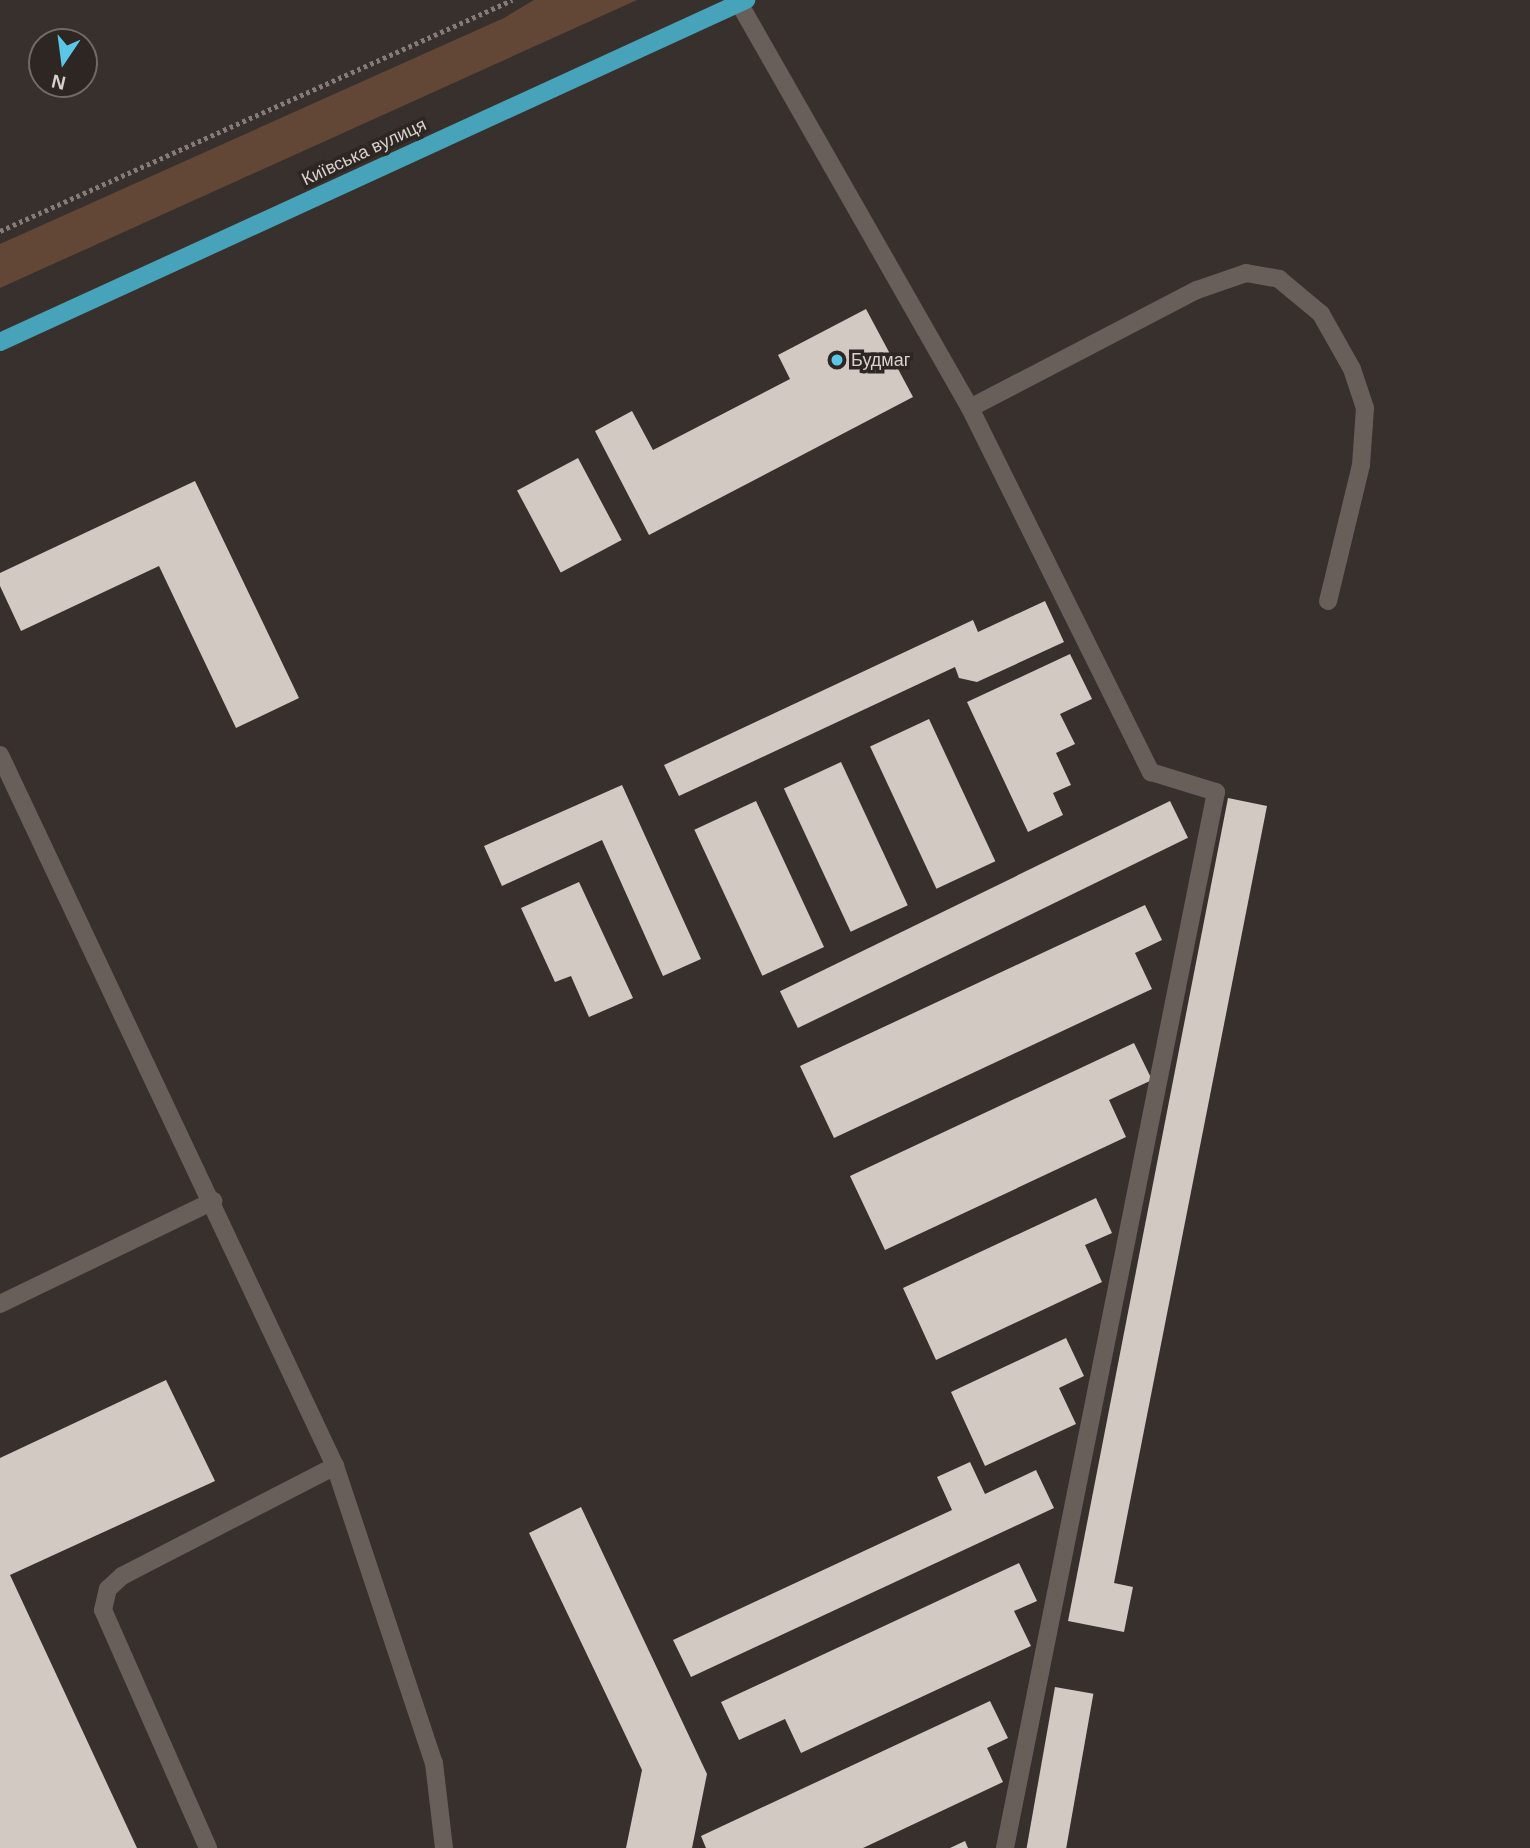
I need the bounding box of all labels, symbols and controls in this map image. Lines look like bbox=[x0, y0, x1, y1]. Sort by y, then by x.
north arrow bbox=[28, 28, 98, 98]
text: N bbox=[50, 70, 68, 94]
street label: Київська вулиця bbox=[298, 114, 430, 190]
place label: Будмаг bbox=[851, 349, 910, 371]
marker: Будмаг bbox=[829, 352, 845, 368]

